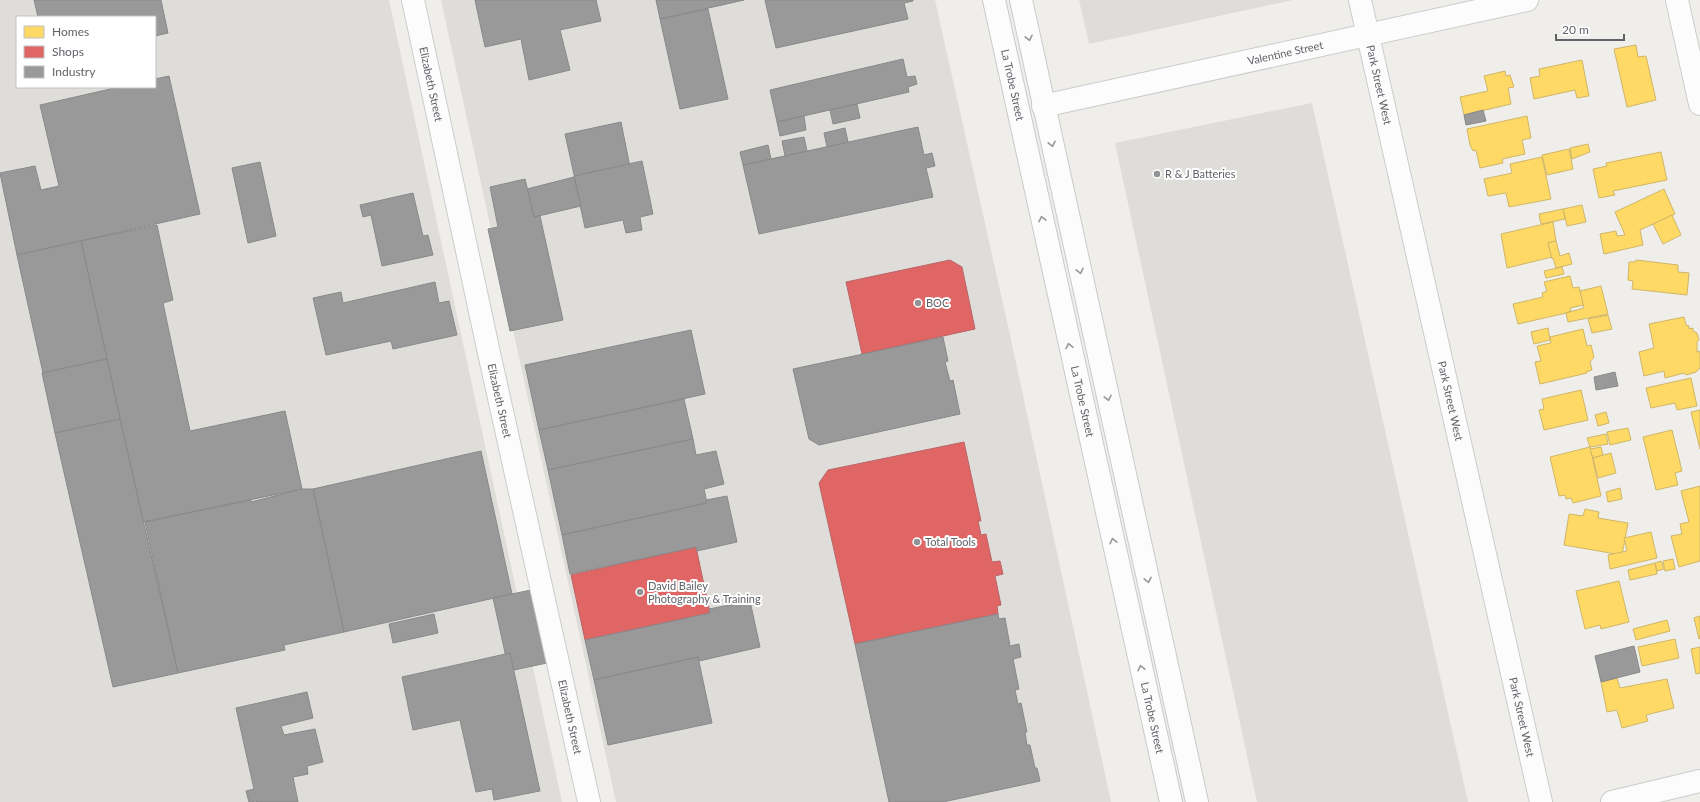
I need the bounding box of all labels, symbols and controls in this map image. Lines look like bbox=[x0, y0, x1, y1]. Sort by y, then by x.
legend bbox=[16, 16, 156, 88]
scale bar bbox=[1556, 16, 1624, 42]
text: 20 m bbox=[1562, 22, 1589, 37]
text: Homes bbox=[52, 24, 89, 39]
one-way arrow bbox=[1024, 35, 1032, 41]
street label: Valentine Street bbox=[1246, 38, 1324, 67]
text: Shops bbox=[52, 44, 84, 59]
street label: Park Street West bbox=[1364, 44, 1395, 126]
street label: Elizabeth Street bbox=[417, 45, 446, 122]
street label: La Trobe Street bbox=[999, 48, 1027, 122]
text: Industry bbox=[52, 64, 96, 79]
one-way arrow bbox=[1047, 141, 1055, 147]
place label: R & J Batteries bbox=[1165, 167, 1236, 180]
marker: R & J Batteries bbox=[1152, 169, 1162, 179]
one-way arrow bbox=[1038, 216, 1046, 222]
one-way arrow bbox=[1075, 268, 1083, 274]
place label: BOC bbox=[926, 296, 950, 309]
marker: BOC bbox=[913, 298, 923, 308]
one-way arrow bbox=[1066, 343, 1074, 349]
street label: Park Street West bbox=[1436, 360, 1466, 442]
street label: Elizabeth Street bbox=[486, 362, 515, 439]
street label: La Trobe Street bbox=[1069, 364, 1097, 438]
one-way arrow bbox=[1103, 395, 1111, 401]
place label: Total Tools bbox=[925, 535, 976, 548]
marker: Total Tools bbox=[912, 537, 922, 547]
one-way arrow bbox=[1109, 538, 1117, 545]
one-way arrow bbox=[1144, 577, 1152, 583]
place label: David Bailey Photography & Training bbox=[648, 579, 761, 605]
marker: David Bailey Photography & Training bbox=[635, 587, 645, 597]
one-way arrow bbox=[1138, 665, 1146, 671]
street label: Park Street West bbox=[1507, 676, 1538, 758]
street label: Elizabeth Street bbox=[556, 678, 585, 755]
street label: La Trobe Street bbox=[1139, 681, 1167, 755]

